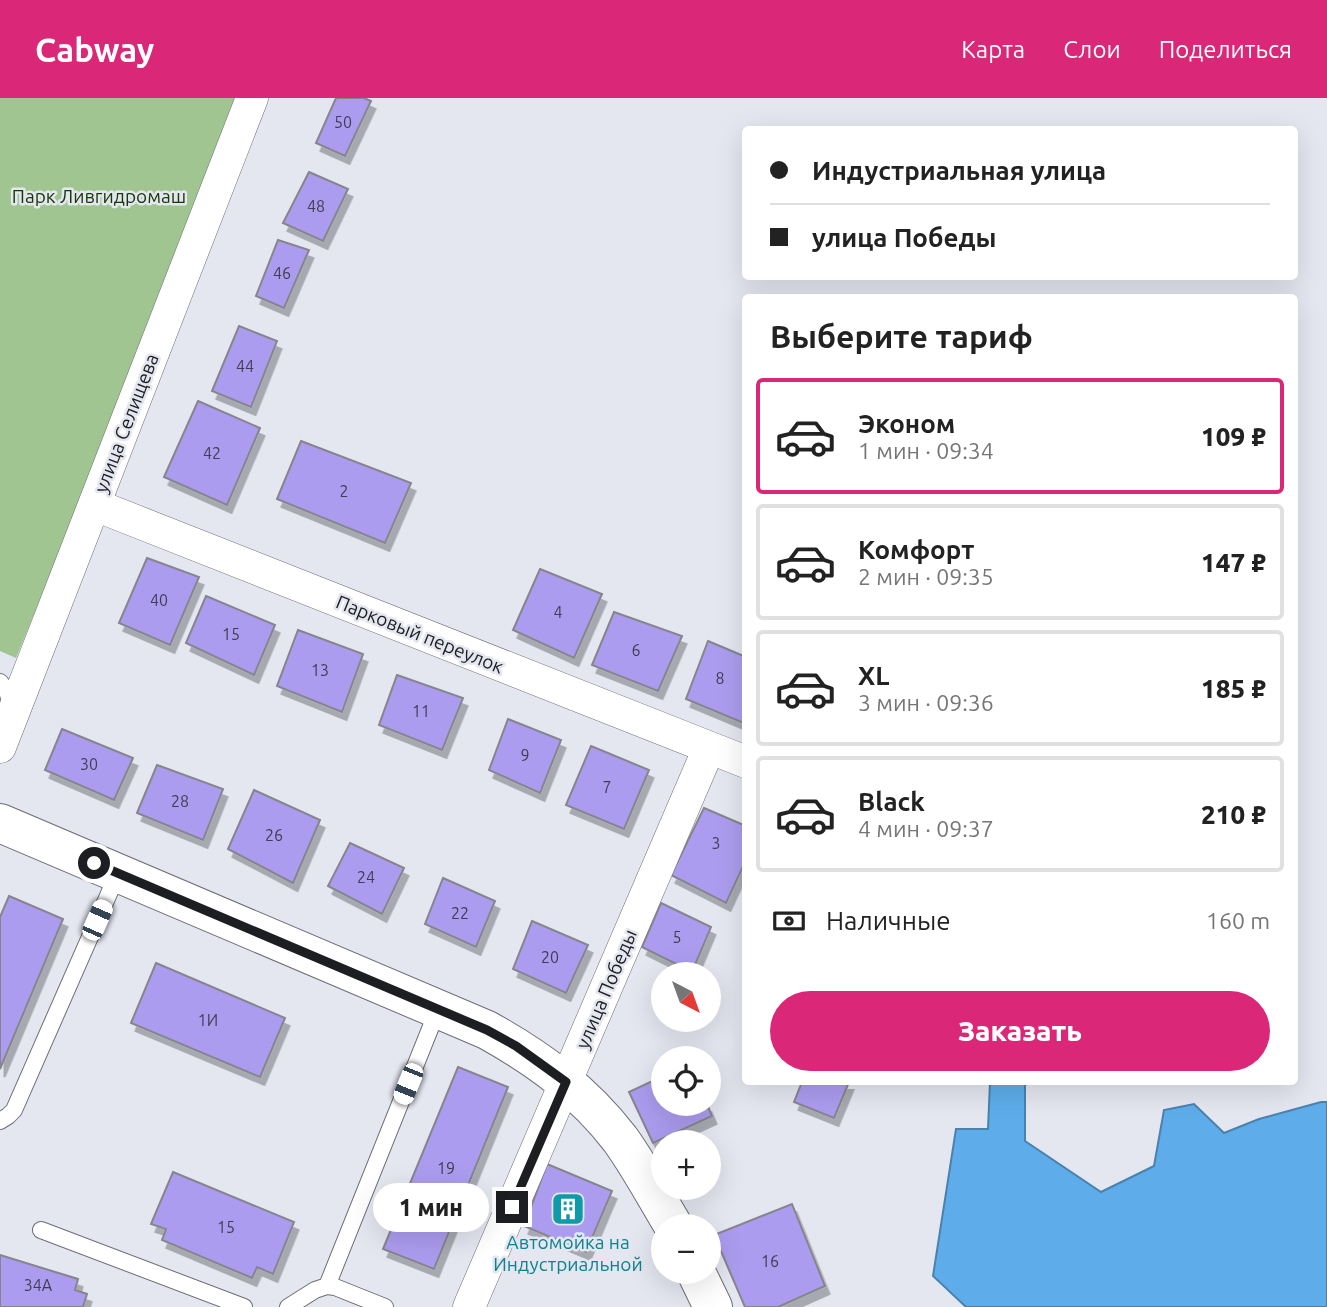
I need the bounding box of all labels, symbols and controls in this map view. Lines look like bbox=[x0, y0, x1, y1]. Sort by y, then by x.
text: Cabway bbox=[35, 31, 154, 68]
text: Карта bbox=[961, 36, 1025, 63]
text: Слои bbox=[1063, 36, 1121, 63]
text: Поделиться bbox=[1159, 36, 1292, 63]
house number: 50 bbox=[334, 113, 352, 131]
text: Индустриальная улица bbox=[812, 156, 1106, 185]
park label: Парк Ливгидромаш bbox=[12, 185, 186, 207]
house number: 48 bbox=[307, 197, 325, 215]
text: улица Победы bbox=[812, 223, 996, 252]
house number: 46 bbox=[273, 264, 291, 282]
text: Выберите тариф bbox=[770, 318, 1033, 354]
street label: улица Селищева bbox=[89, 350, 163, 496]
house number: 44 bbox=[236, 357, 254, 375]
icon: car bbox=[774, 405, 837, 468]
text: Эконом bbox=[858, 409, 955, 438]
text: 109 ₽ bbox=[1201, 422, 1266, 451]
text: 1 мин · 09:34 bbox=[858, 438, 994, 463]
house number: 42 bbox=[203, 444, 221, 462]
house number: 2 bbox=[339, 482, 349, 500]
icon: car bbox=[774, 531, 837, 594]
text: Комфорт bbox=[858, 535, 974, 564]
text: 147 ₽ bbox=[1201, 548, 1266, 577]
text: 2 мин · 09:35 bbox=[858, 564, 994, 589]
street label: Парковый переулок bbox=[333, 590, 507, 678]
house number: 40 bbox=[150, 591, 168, 609]
house number: 4 bbox=[553, 603, 563, 621]
house number: 15 bbox=[222, 625, 240, 643]
house number: 6 bbox=[631, 641, 641, 659]
icon: car bbox=[774, 657, 837, 720]
house number: 13 bbox=[311, 661, 329, 679]
text: XL bbox=[858, 661, 889, 690]
house number: 8 bbox=[715, 669, 725, 687]
text: 185 ₽ bbox=[1201, 674, 1266, 703]
text: 3 мин · 09:36 bbox=[858, 690, 994, 715]
house number: 11 bbox=[412, 702, 430, 720]
house number: 9 bbox=[520, 746, 530, 764]
house number: 30 bbox=[80, 755, 98, 773]
house number: 7 bbox=[602, 778, 612, 796]
icon: car bbox=[774, 783, 837, 846]
text: Black bbox=[858, 787, 925, 816]
house number: 28 bbox=[171, 792, 189, 810]
text: 210 ₽ bbox=[1201, 800, 1266, 829]
text: 4 мин · 09:37 bbox=[858, 816, 994, 841]
house number: 26 bbox=[265, 826, 283, 844]
house number: 3 bbox=[711, 834, 721, 852]
route start bbox=[78, 847, 110, 879]
house number: 24 bbox=[357, 868, 375, 886]
car bbox=[79, 897, 116, 943]
icon: cash bbox=[770, 902, 808, 940]
house number: 22 bbox=[451, 904, 469, 922]
text: Наличные bbox=[826, 906, 951, 935]
text: 160 m bbox=[1206, 908, 1270, 933]
street label: улица Победы bbox=[571, 926, 641, 1052]
house number: 5 bbox=[672, 928, 682, 946]
house number: 20 bbox=[541, 948, 559, 966]
north arrow bbox=[651, 962, 721, 1032]
map controls bbox=[651, 962, 721, 1284]
button: Заказать bbox=[770, 991, 1270, 1071]
house number: 1И bbox=[198, 1011, 218, 1029]
button: locate bbox=[651, 1046, 721, 1116]
car bbox=[391, 1061, 426, 1107]
button: + bbox=[651, 1130, 721, 1200]
house number: 19 bbox=[437, 1159, 455, 1177]
callout: 1 мин bbox=[372, 1182, 488, 1232]
building icon: Автомойка на Индустриальной bbox=[549, 1190, 587, 1228]
route end bbox=[496, 1191, 528, 1223]
text: 1 мин bbox=[399, 1195, 463, 1220]
button: − bbox=[651, 1214, 721, 1284]
house number: 15 bbox=[217, 1218, 235, 1236]
place label: Автомойка на Индустриальной bbox=[493, 1231, 643, 1275]
house number: 16 bbox=[761, 1252, 779, 1270]
house number: 34А bbox=[24, 1276, 53, 1294]

